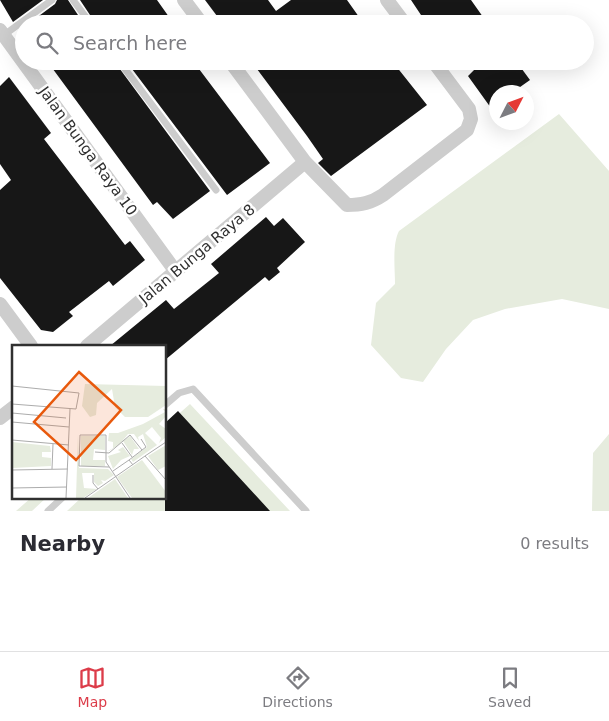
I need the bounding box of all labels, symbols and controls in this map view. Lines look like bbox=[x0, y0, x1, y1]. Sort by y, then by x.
search box bbox=[15, 15, 594, 70]
icon: search bbox=[33, 29, 61, 57]
text: Search here bbox=[73, 32, 187, 54]
street label: Jalan Bunga Raya 10 bbox=[35, 82, 141, 219]
north arrow bbox=[489, 85, 534, 130]
street label: Jalan Bunga Raya 8 bbox=[135, 200, 259, 308]
inset map bbox=[12, 345, 166, 498]
text: Nearby bbox=[20, 532, 105, 556]
text: 0 results bbox=[520, 534, 589, 553]
tab: Map bbox=[78, 664, 107, 710]
tab: Directions bbox=[262, 664, 333, 710]
tab: Saved bbox=[488, 664, 531, 710]

